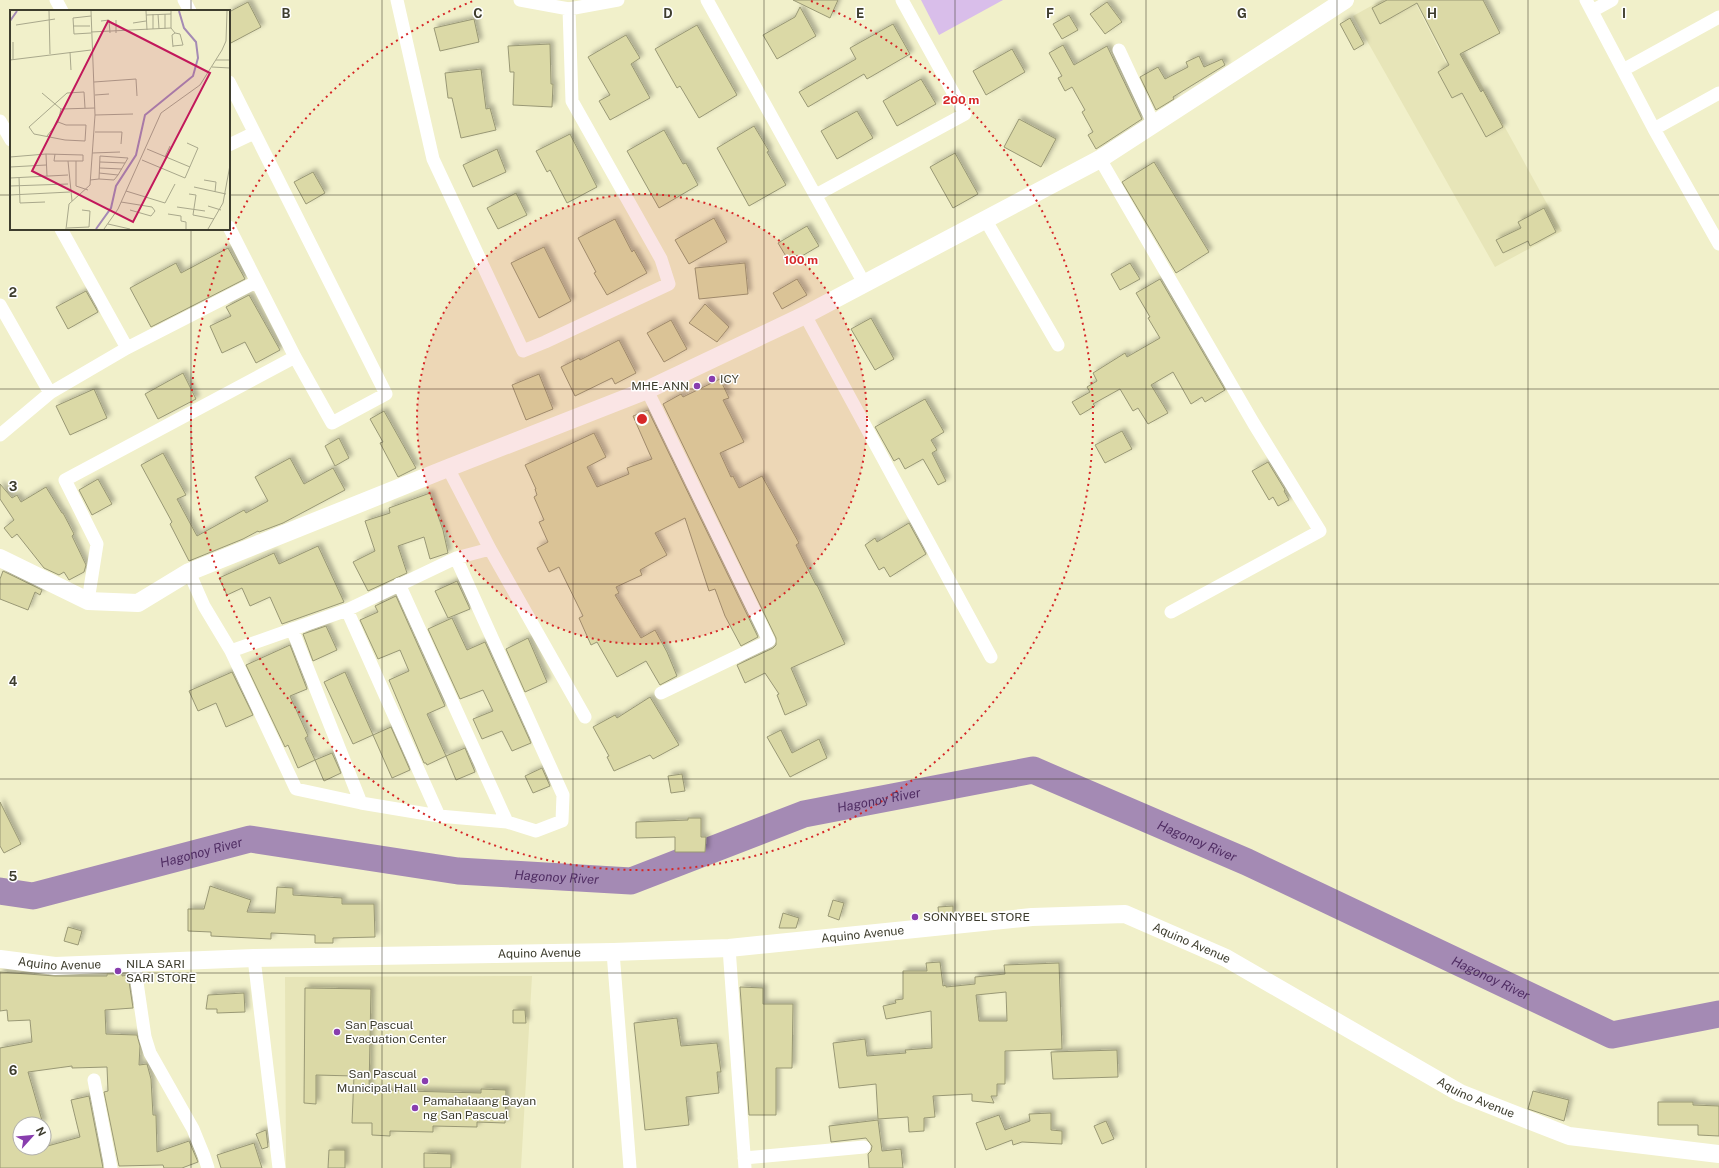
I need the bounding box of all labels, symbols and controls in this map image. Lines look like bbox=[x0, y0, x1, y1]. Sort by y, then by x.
text: B bbox=[282, 6, 291, 21]
text: C bbox=[473, 6, 483, 21]
text: D bbox=[663, 6, 673, 21]
text: E bbox=[856, 6, 864, 21]
text: F bbox=[1046, 6, 1054, 21]
text: G bbox=[1237, 6, 1247, 21]
text: H bbox=[1427, 6, 1437, 21]
text: I bbox=[1622, 6, 1626, 21]
inset map bbox=[10, 10, 230, 230]
text: 200 m bbox=[943, 93, 979, 107]
text: 100 m bbox=[784, 253, 818, 267]
text: 2 bbox=[9, 285, 17, 300]
place label: ICY bbox=[720, 372, 739, 386]
marker: ICY bbox=[707, 374, 717, 384]
place label: MHE-ANN bbox=[631, 379, 689, 393]
marker: MHE-ANN bbox=[692, 381, 702, 391]
centre of rings bbox=[635, 412, 649, 426]
text: 3 bbox=[9, 479, 18, 494]
text: 4 bbox=[9, 674, 18, 689]
water label: Hagonoy River bbox=[836, 785, 922, 816]
water label: Hagonoy River bbox=[1155, 817, 1239, 865]
water label: Hagonoy River bbox=[158, 834, 244, 870]
water label: Hagonoy River bbox=[514, 867, 599, 887]
text: 5 bbox=[9, 869, 18, 884]
place label: SONNYBEL STORE bbox=[923, 910, 1030, 924]
marker: SONNYBEL STORE bbox=[910, 912, 920, 922]
street label: Aquino Avenue bbox=[1151, 920, 1233, 966]
street label: Aquino Avenue bbox=[820, 923, 905, 946]
street label: Aquino Avenue bbox=[498, 946, 581, 961]
water label: Hagonoy River bbox=[1449, 953, 1532, 1003]
street label: Aquino Avenue bbox=[17, 954, 102, 973]
place label: NILA SARI SARI STORE bbox=[126, 957, 196, 985]
marker: NILA SARI SARI STORE bbox=[113, 966, 123, 976]
place label: San Pascual Evacuation Center bbox=[345, 1018, 447, 1046]
marker: San Pascual Evacuation Center bbox=[332, 1027, 342, 1037]
text: 6 bbox=[9, 1063, 18, 1078]
place label: San Pascual Municipal Hall bbox=[337, 1067, 417, 1095]
street label: Aquino Avenue bbox=[1434, 1074, 1517, 1121]
marker: San Pascual Municipal Hall bbox=[420, 1076, 430, 1086]
place label: Pamahalaang Bayan ng San Pascual bbox=[423, 1094, 536, 1122]
marker: Pamahalaang Bayan ng San Pascual bbox=[410, 1103, 420, 1113]
north arrow bbox=[12, 1116, 52, 1156]
text: N bbox=[34, 1125, 48, 1138]

